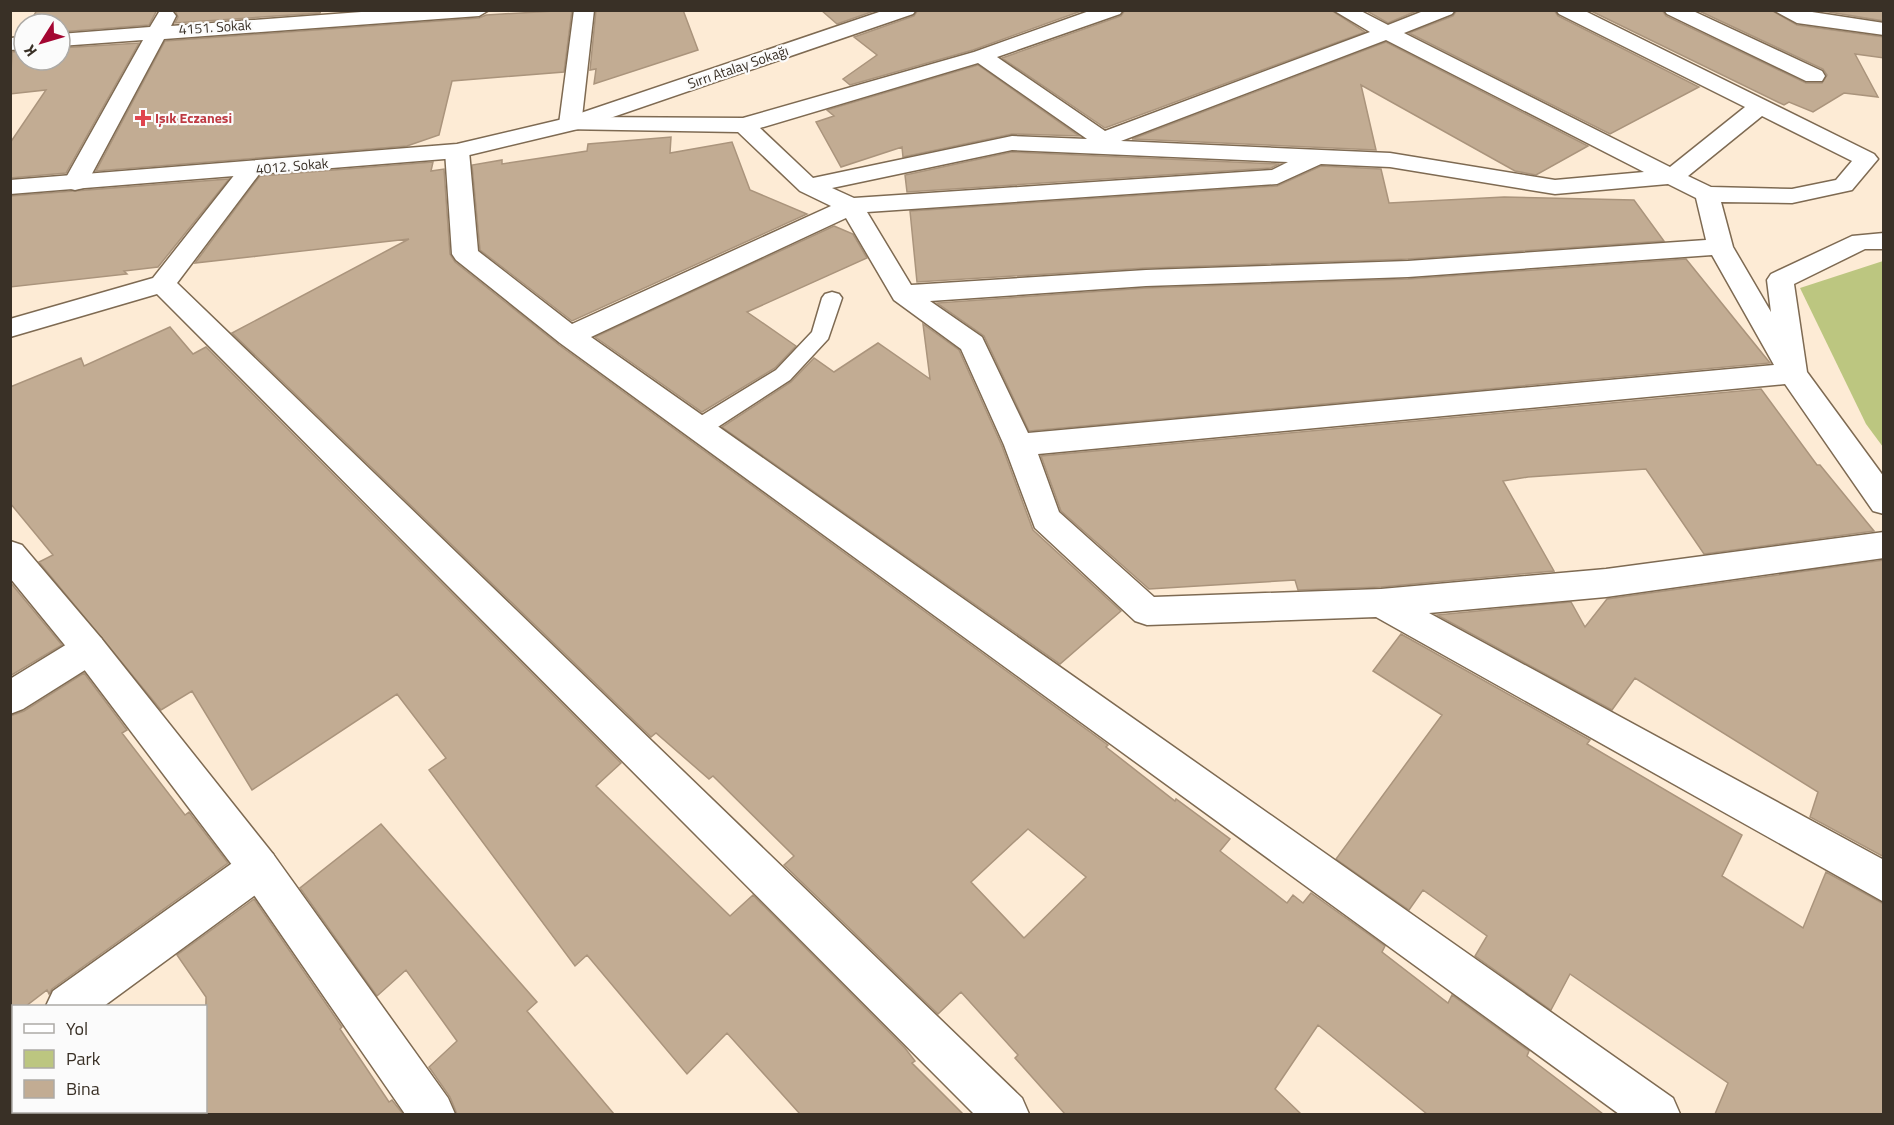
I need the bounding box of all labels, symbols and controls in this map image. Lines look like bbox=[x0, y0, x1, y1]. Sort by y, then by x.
north arrow bbox=[12, 12, 72, 72]
street label: 4151. Sokak bbox=[178, 13, 252, 40]
street label: Sırrı Atalay Sokağı bbox=[685, 39, 791, 94]
text: K bbox=[17, 40, 42, 62]
place label: Işık Eczanesi bbox=[155, 107, 232, 128]
marker: Işık Eczanesi bbox=[136, 111, 150, 125]
street label: 4012. Sokak bbox=[255, 152, 329, 179]
legend bbox=[12, 1005, 207, 1113]
text: Yol bbox=[66, 1015, 88, 1042]
text: Park bbox=[66, 1045, 101, 1072]
text: Bina bbox=[66, 1075, 100, 1102]

